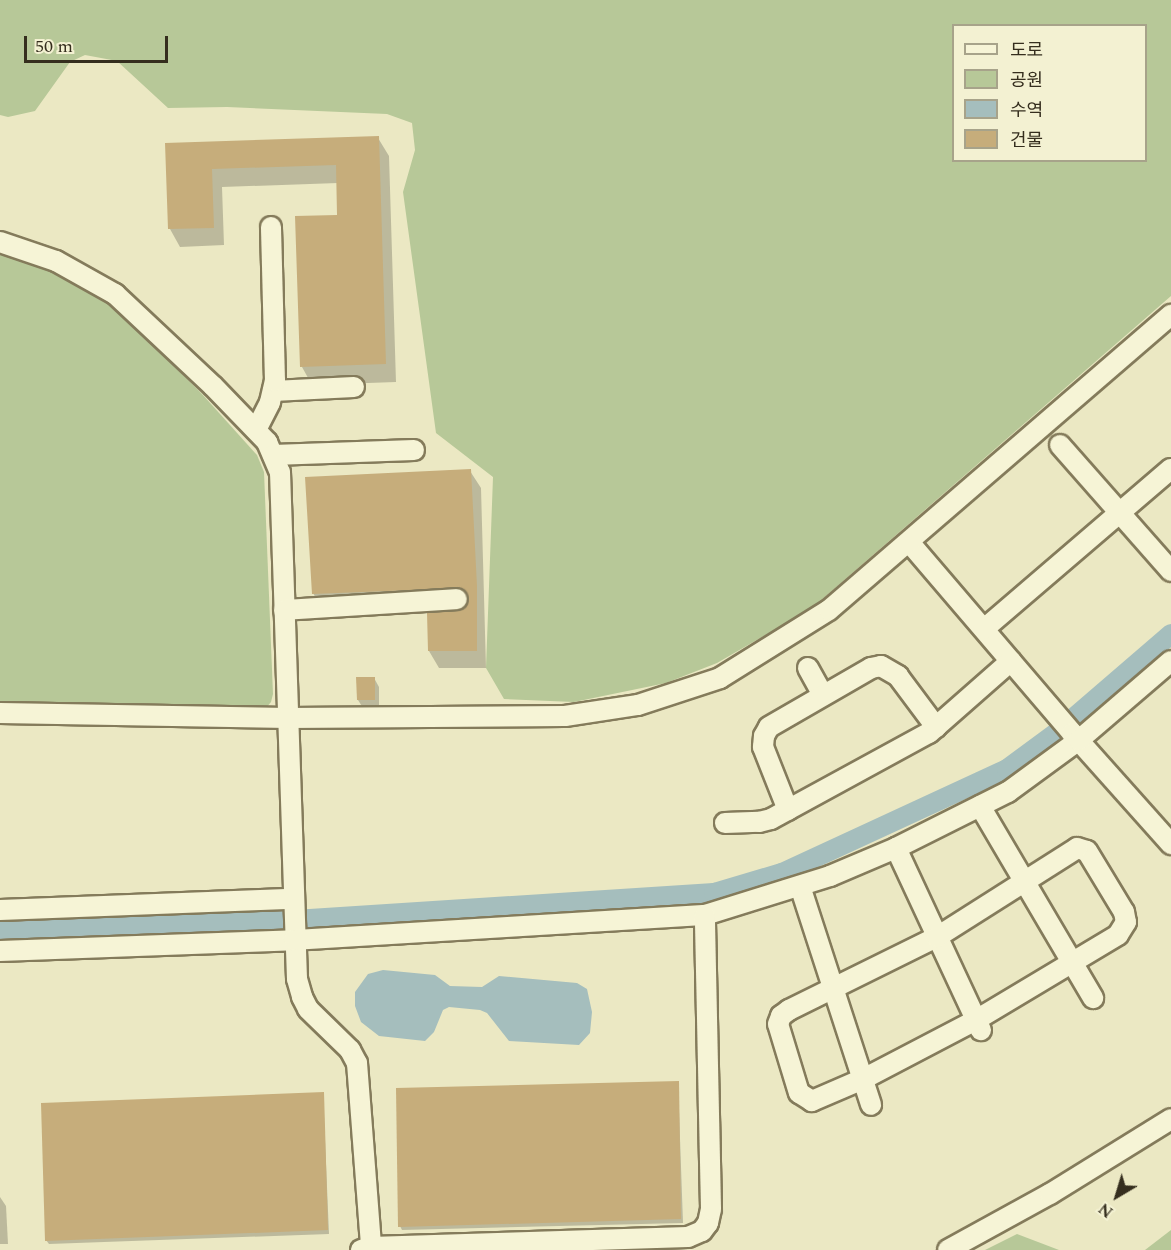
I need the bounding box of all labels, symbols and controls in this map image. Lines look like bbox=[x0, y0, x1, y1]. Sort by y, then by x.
scale bar bbox=[27, 24, 171, 62]
legend bbox=[952, 24, 1147, 162]
text: 50 m bbox=[35, 33, 73, 60]
text: 도로 bbox=[1010, 37, 1043, 64]
text: 공원 bbox=[1010, 67, 1043, 94]
text: 수역 bbox=[1010, 97, 1043, 124]
text: 건물 bbox=[1010, 127, 1043, 154]
north arrow bbox=[1087, 1166, 1147, 1226]
text: N bbox=[1093, 1197, 1118, 1224]

